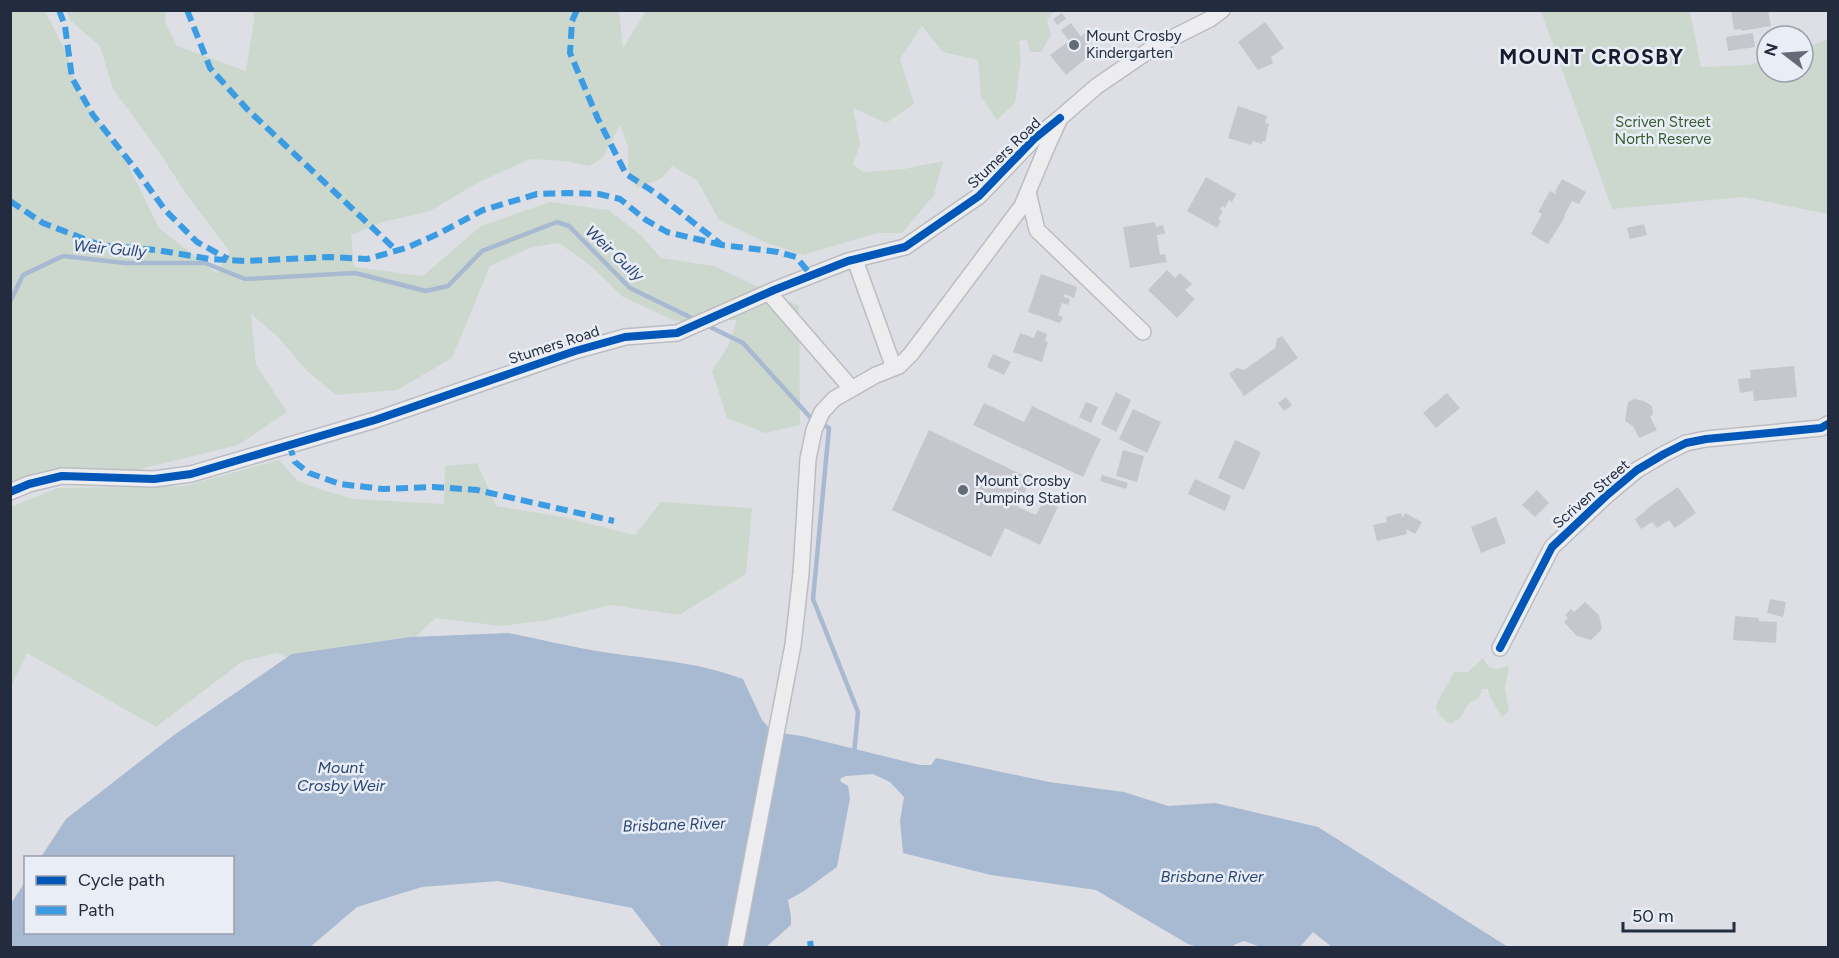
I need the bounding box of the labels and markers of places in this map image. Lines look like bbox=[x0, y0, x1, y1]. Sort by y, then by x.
place label: Mount Crosby Kindergarten bbox=[1086, 27, 1182, 62]
marker: Mount Crosby Kindergarten bbox=[1067, 38, 1081, 52]
place label: Mount Crosby Pumping Station bbox=[975, 472, 1087, 507]
marker: Mount Crosby Pumping Station bbox=[956, 483, 970, 497]

